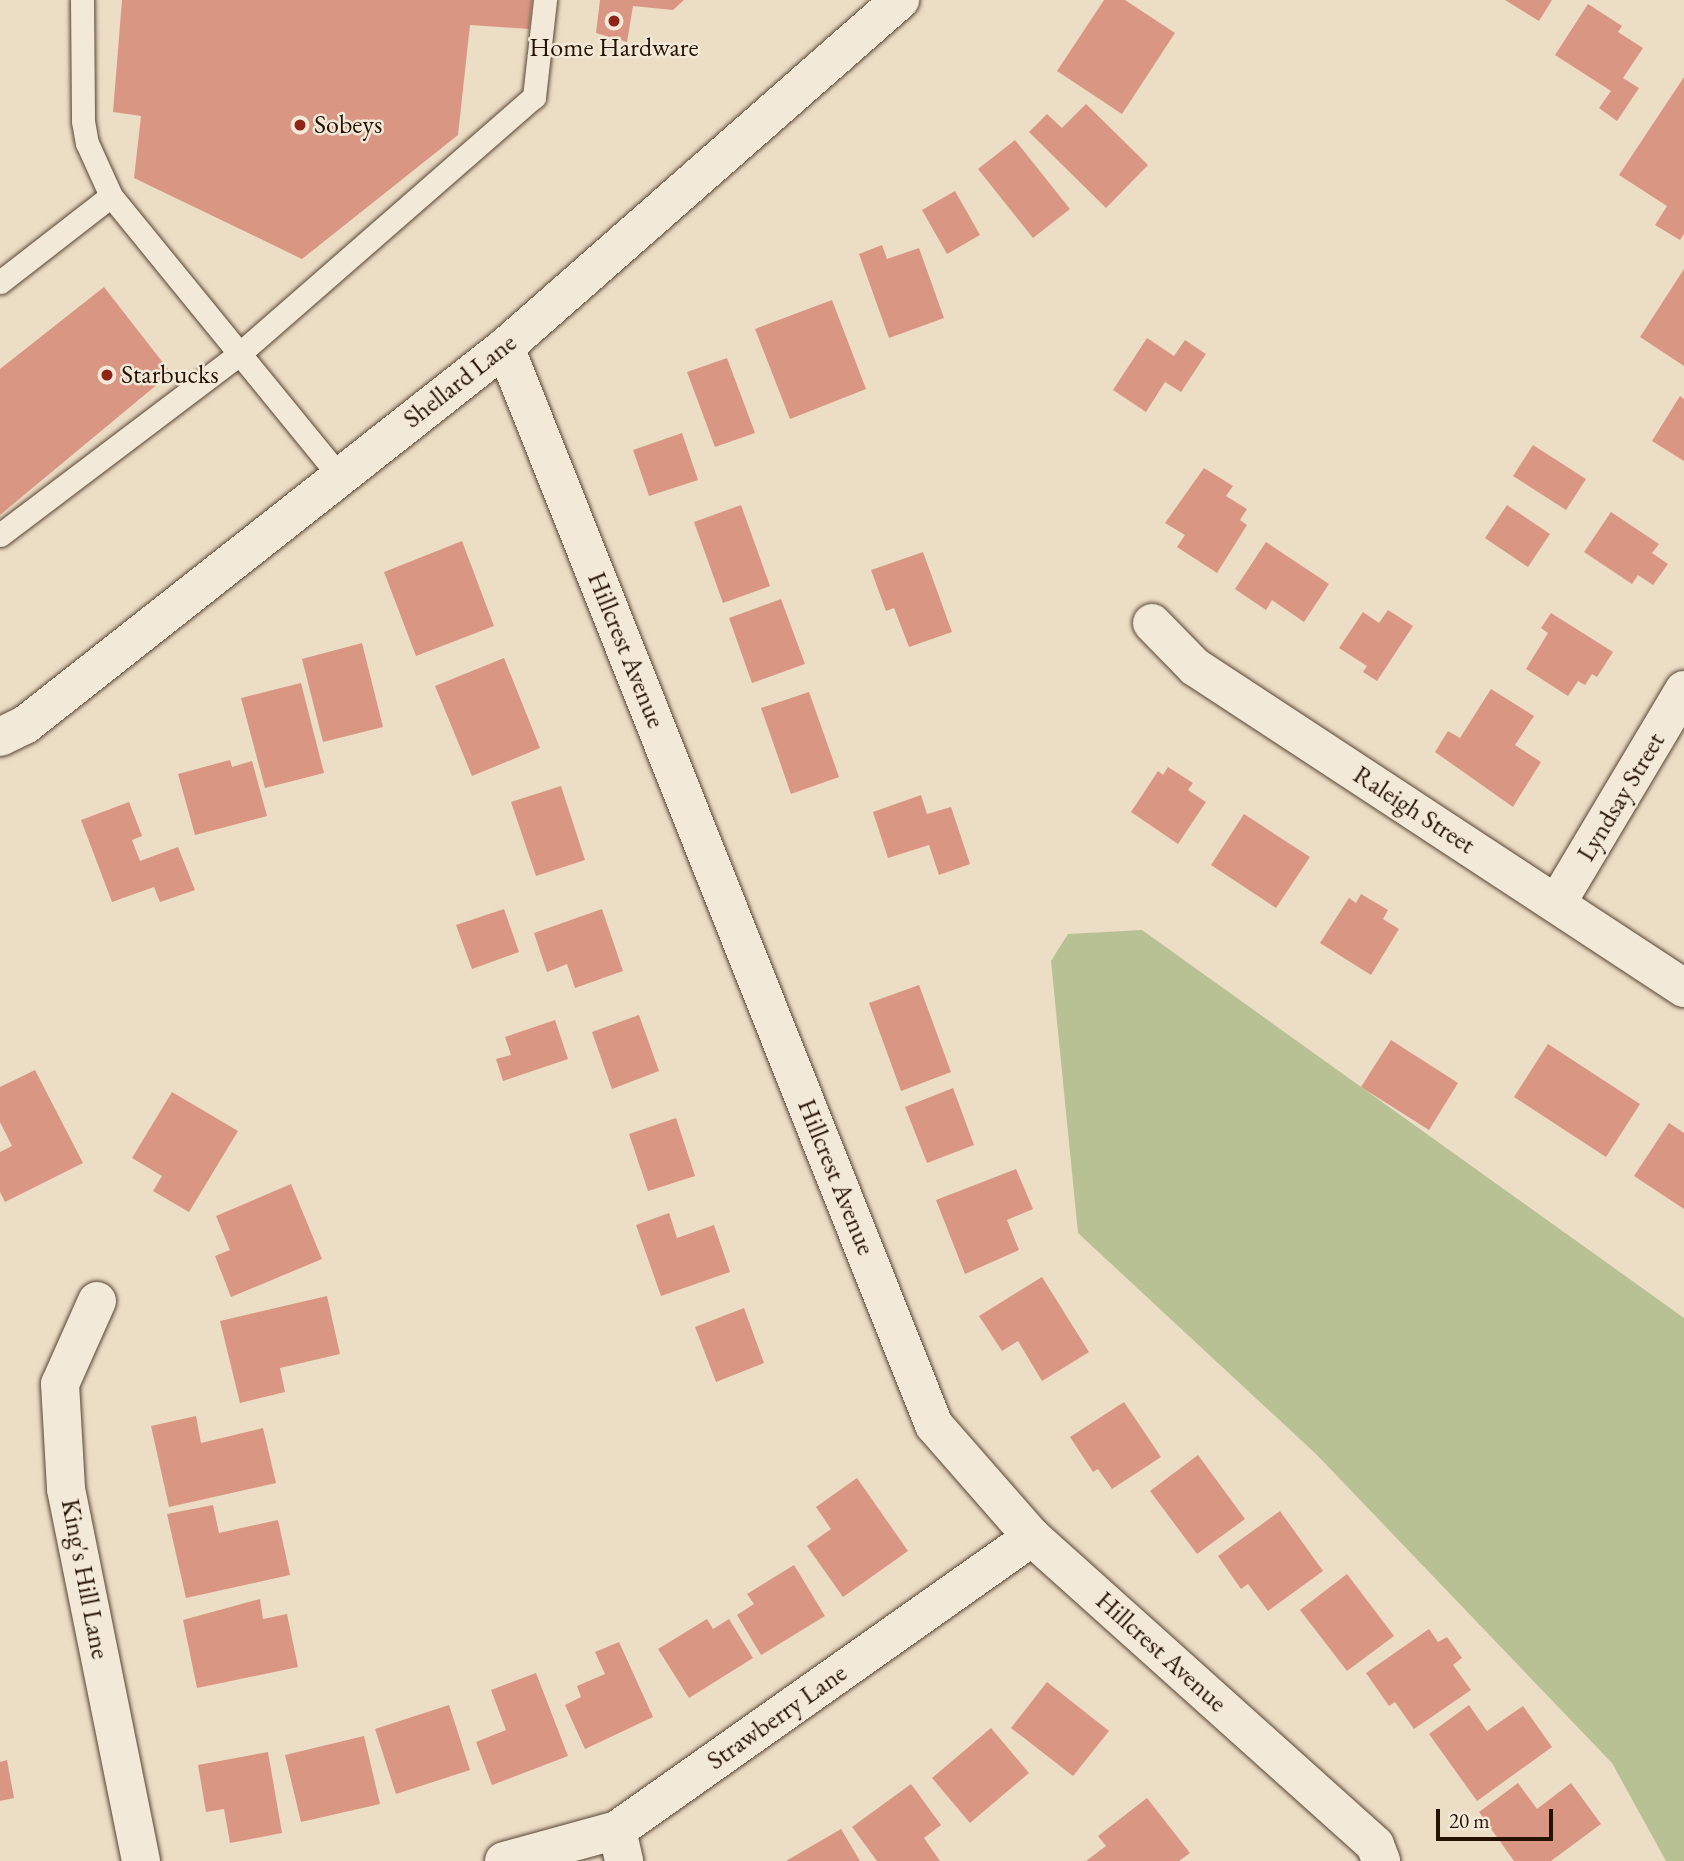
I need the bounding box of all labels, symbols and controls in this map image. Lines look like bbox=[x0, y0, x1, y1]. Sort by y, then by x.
marker: Home Hardware bbox=[606, 13, 622, 29]
place label: Home Hardware bbox=[529, 32, 699, 64]
place label: Sobeys bbox=[314, 109, 382, 141]
marker: Sobeys bbox=[292, 117, 308, 133]
street label: Shellard Lane bbox=[397, 327, 523, 435]
place label: Starbucks bbox=[121, 359, 219, 391]
marker: Starbucks bbox=[99, 367, 115, 383]
street label: Hillcrest Avenue bbox=[581, 568, 671, 732]
street label: Lyndsay Street bbox=[1570, 727, 1672, 867]
street label: Raleigh Street bbox=[1347, 759, 1481, 861]
street label: Hillcrest Avenue bbox=[791, 1095, 881, 1259]
street label: King's Hill Lane bbox=[54, 1496, 116, 1662]
street label: Hillcrest Avenue bbox=[1089, 1585, 1233, 1719]
street label: Strawberry Lane bbox=[701, 1657, 853, 1777]
scale bar bbox=[1439, 1794, 1556, 1838]
text: 20 m bbox=[1449, 1807, 1490, 1834]

